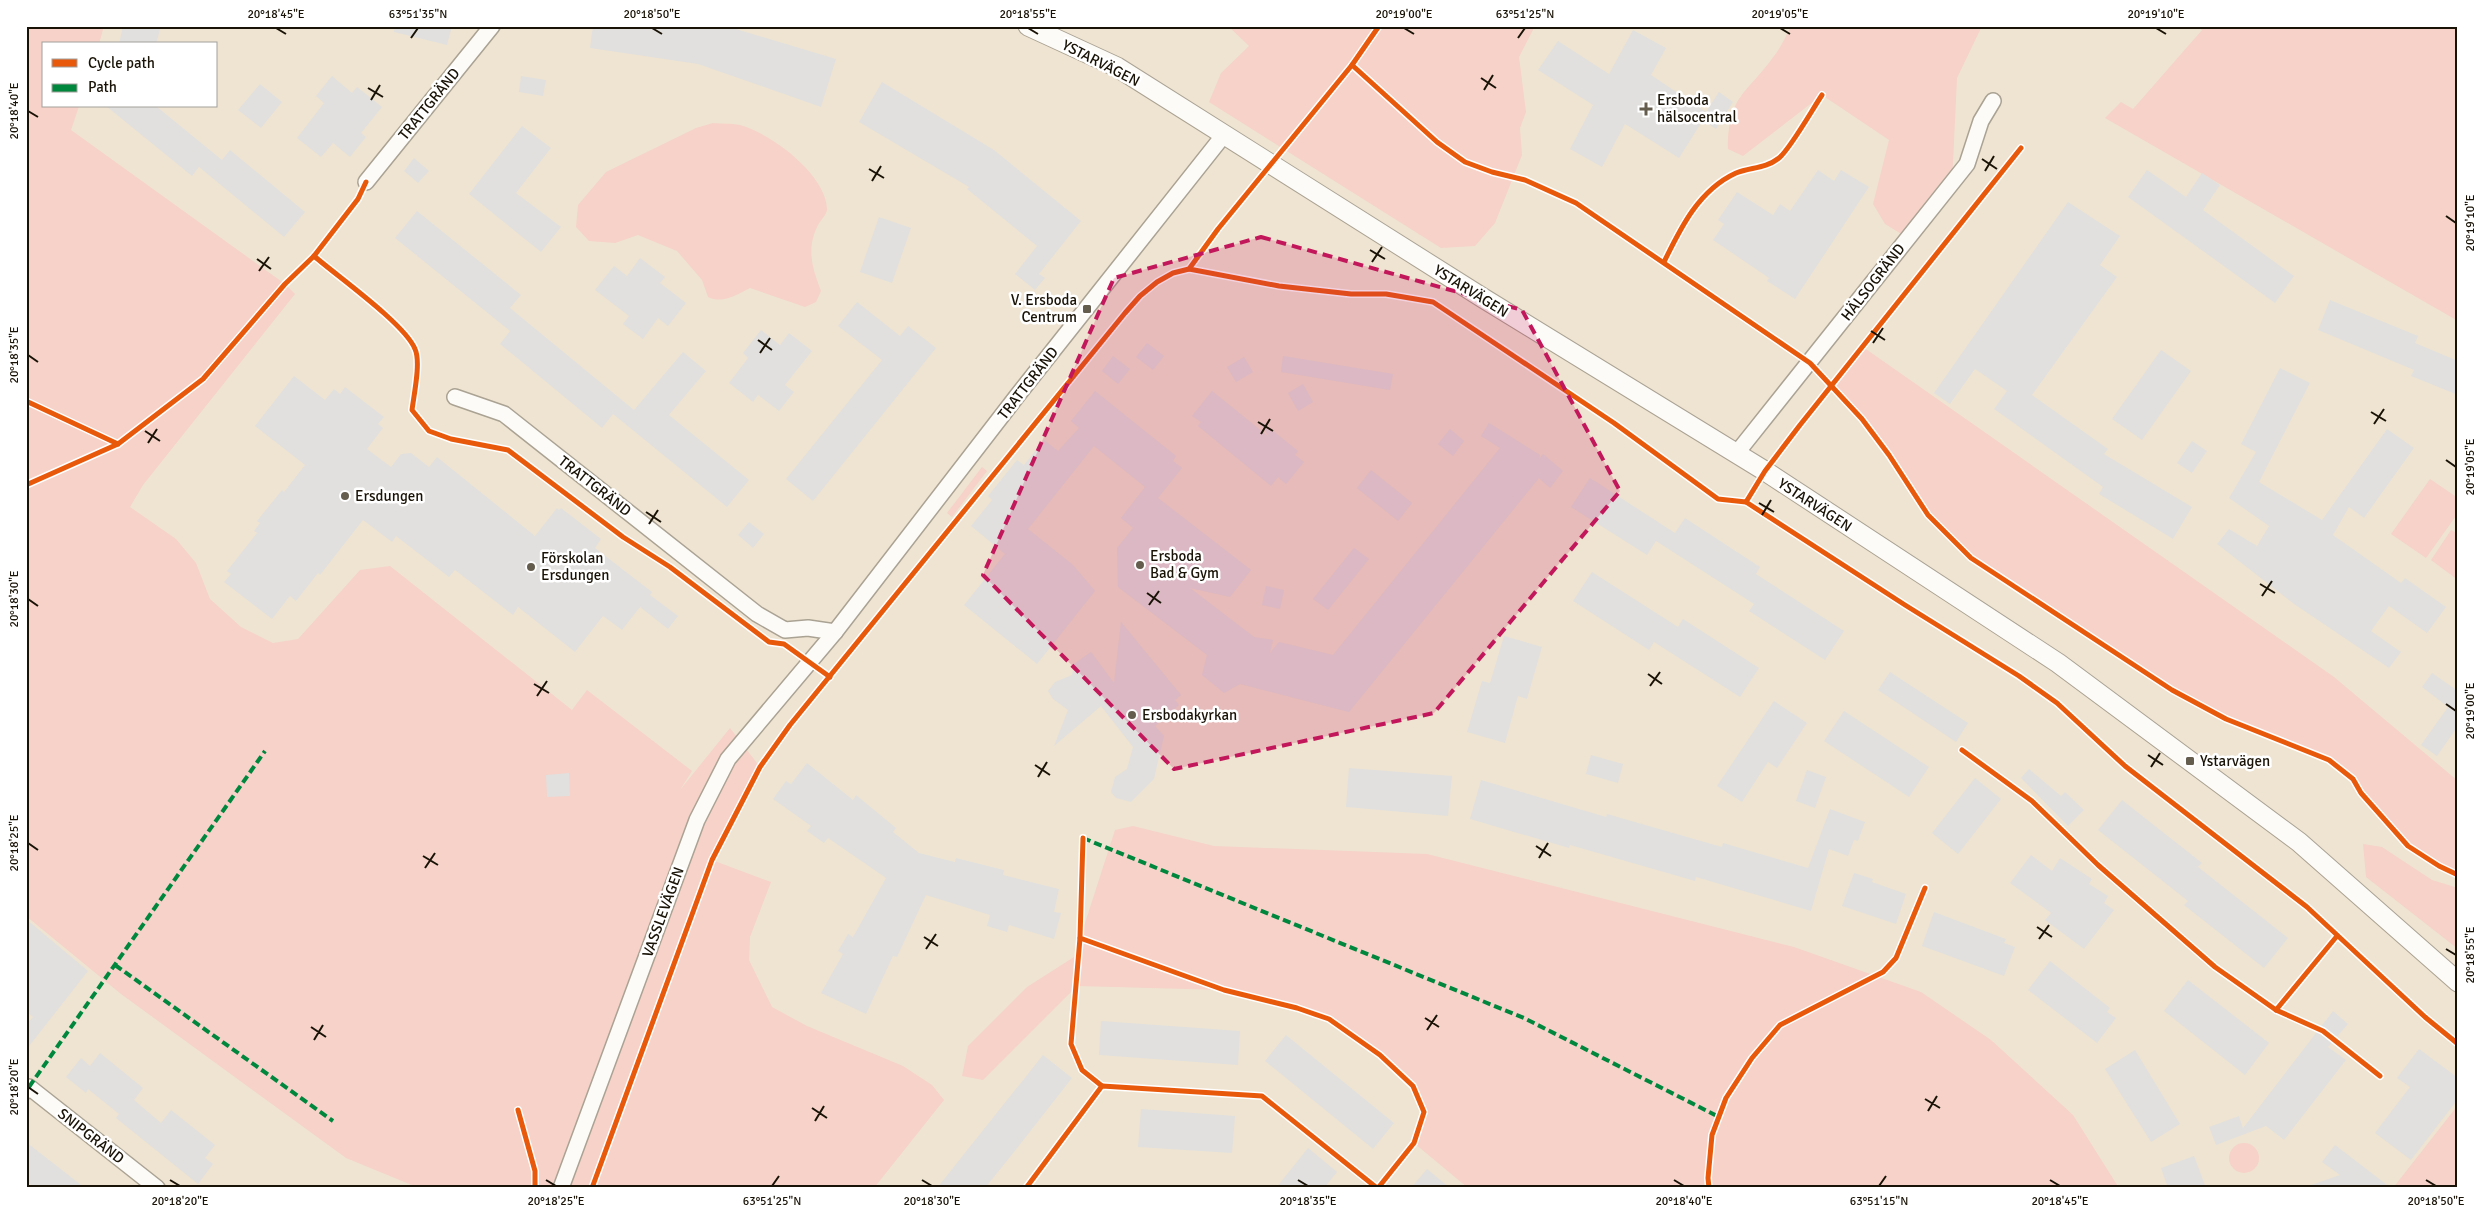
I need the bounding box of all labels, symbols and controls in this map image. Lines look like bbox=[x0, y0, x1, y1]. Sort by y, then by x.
text: 20°18'45"E bbox=[247, 7, 305, 22]
text: 63°51'35"N bbox=[389, 7, 447, 22]
text: 20°18'50"E bbox=[623, 7, 681, 22]
text: 20°18'55"E bbox=[999, 7, 1057, 22]
text: 20°19'00"E bbox=[1375, 7, 1433, 22]
text: 63°51'25"N bbox=[1496, 7, 1554, 22]
text: 20°19'05"E bbox=[1751, 7, 1809, 22]
text: 20°19'10"E bbox=[2127, 7, 2185, 22]
street label: YSTARVÄGEN bbox=[1059, 36, 1143, 90]
legend bbox=[42, 42, 218, 108]
text: Cycle path bbox=[88, 54, 155, 72]
street label: TRATTGRÄND bbox=[395, 64, 463, 144]
text: Path bbox=[88, 78, 117, 96]
text: 20°18'40"E bbox=[7, 82, 22, 140]
place label: Ersboda hälsocentral bbox=[1657, 91, 1737, 126]
marker: Ersboda hälsocentral bbox=[1639, 102, 1653, 116]
text: 20°19'10"E bbox=[2463, 194, 2478, 252]
street label: HÄLSOGRÄND bbox=[1837, 240, 1909, 324]
street label: YSTARVÄGEN bbox=[1430, 261, 1512, 321]
place label: V. Ersboda Centrum bbox=[1011, 291, 1077, 326]
marker: V. Ersboda Centrum bbox=[1081, 303, 1093, 315]
text: 20°18'35"E bbox=[7, 326, 22, 384]
street label: TRATTGRÄND bbox=[994, 343, 1062, 423]
text: 20°19'05"E bbox=[2463, 438, 2478, 496]
street label: TRATTGRÄND bbox=[555, 452, 635, 520]
street label: YSTARVÄGEN bbox=[1775, 474, 1855, 536]
place label: Ersdungen bbox=[355, 487, 424, 505]
marker: Ersdungen bbox=[339, 490, 351, 502]
place label: Ersboda Bad & Gym bbox=[1150, 547, 1219, 582]
place label: Förskolan Ersdungen bbox=[541, 549, 610, 584]
marker: Ersboda Bad & Gym bbox=[1134, 559, 1146, 571]
marker: Förskolan Ersdungen bbox=[525, 561, 537, 573]
text: 20°18'30"E bbox=[7, 570, 22, 628]
text: 20°19'00"E bbox=[2463, 682, 2478, 740]
place label: Ersbodakyrkan bbox=[1142, 706, 1237, 724]
marker: Ersbodakyrkan bbox=[1126, 709, 1138, 721]
place label: Ystarvägen bbox=[2200, 752, 2270, 770]
marker: Ystarvägen bbox=[2184, 755, 2196, 767]
text: 20°18'25"E bbox=[7, 814, 22, 872]
street label: VASSLEVÄGEN bbox=[638, 864, 688, 960]
text: 20°18'55"E bbox=[2463, 926, 2478, 984]
text: 20°18'20"E bbox=[7, 1058, 22, 1116]
street label: SNIPGRÄND bbox=[54, 1105, 128, 1167]
text: 20°18'20"E bbox=[151, 1194, 209, 1209]
text: 20°18'25"E bbox=[527, 1194, 585, 1209]
text: 63°51'25"N bbox=[743, 1194, 801, 1209]
text: 20°18'30"E bbox=[903, 1194, 961, 1209]
text: 20°18'35"E bbox=[1279, 1194, 1337, 1209]
text: 20°18'40"E bbox=[1655, 1194, 1713, 1209]
text: 63°51'15"N bbox=[1850, 1194, 1908, 1209]
text: 20°18'45"E bbox=[2031, 1194, 2089, 1209]
text: 20°18'50"E bbox=[2407, 1194, 2465, 1209]

